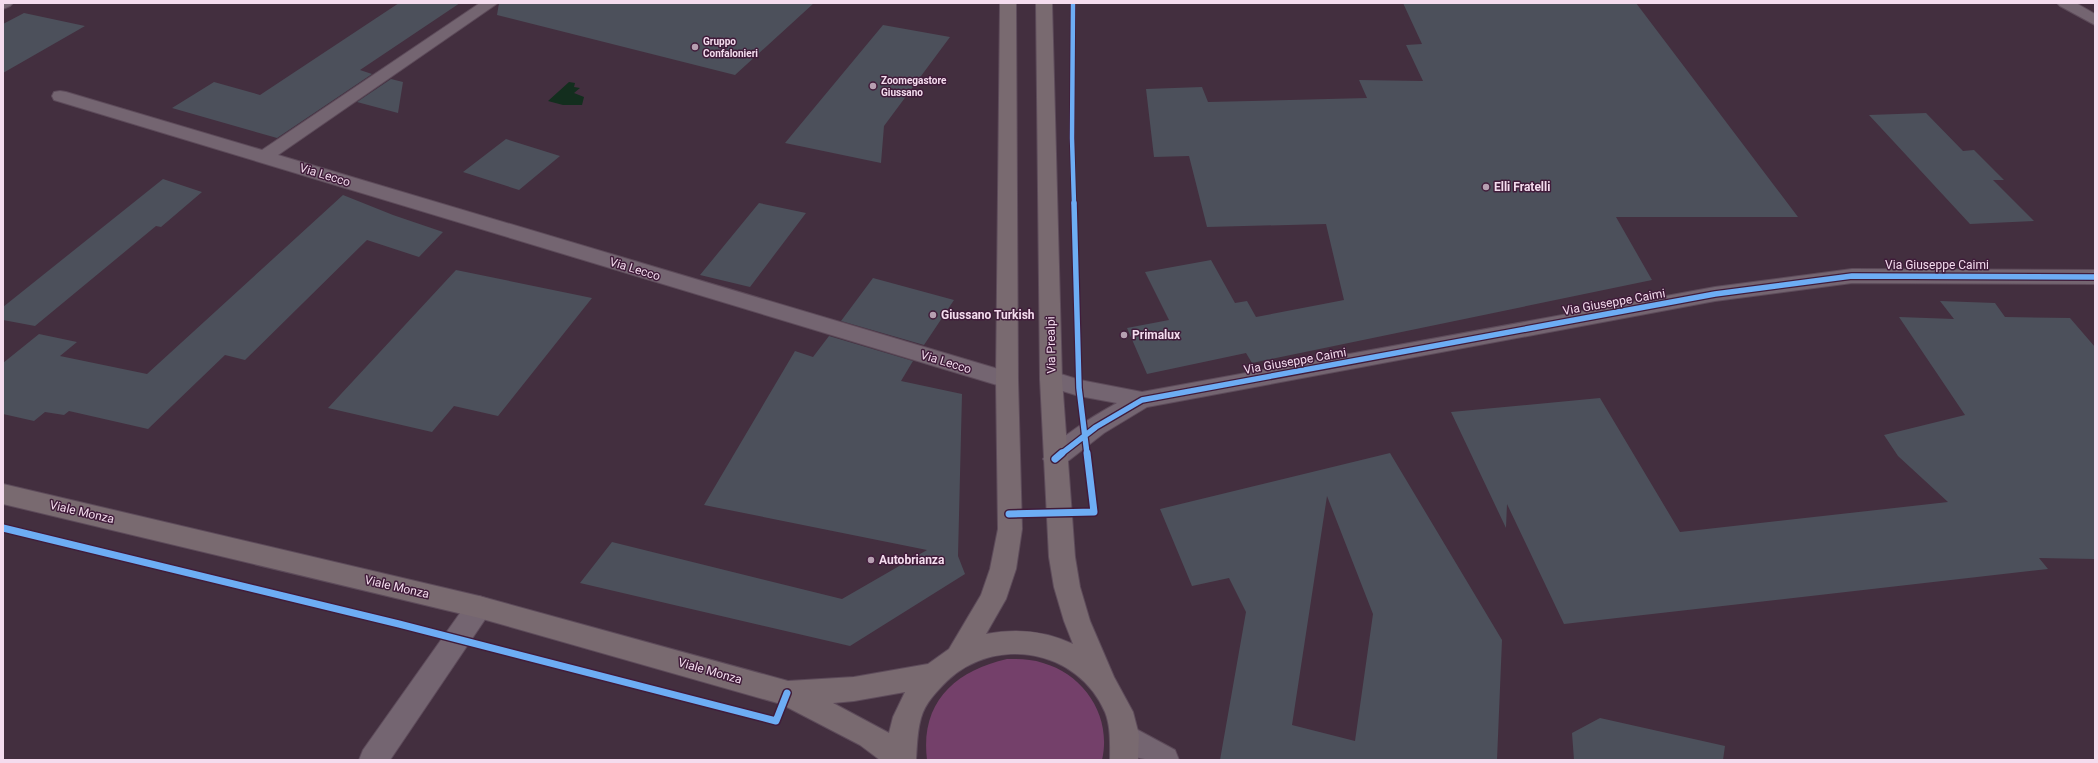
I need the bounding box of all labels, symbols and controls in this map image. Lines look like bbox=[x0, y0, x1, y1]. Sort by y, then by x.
place label: Gruppo Confalonieri bbox=[703, 36, 758, 59]
marker: Gruppo Confalonieri bbox=[690, 42, 700, 52]
place label: Zoomegastore Giussano bbox=[881, 75, 947, 98]
marker: Zoomegastore Giussano bbox=[868, 81, 878, 91]
street label: Via Lecco bbox=[298, 161, 352, 189]
place label: Elli Fratelli bbox=[1494, 180, 1550, 194]
marker: Elli Fratelli bbox=[1481, 182, 1491, 192]
street label: Via Lecco bbox=[608, 255, 662, 283]
street label: Via Giuseppe Caimi bbox=[1885, 258, 1989, 272]
street label: Via Giuseppe Caimi bbox=[1562, 286, 1666, 318]
place label: Giussano Turkish bbox=[941, 308, 1035, 322]
marker: Giussano Turkish bbox=[928, 310, 938, 320]
street label: Via Prealpi bbox=[1044, 316, 1058, 374]
place label: Primalux bbox=[1132, 328, 1181, 342]
marker: Primalux bbox=[1119, 330, 1129, 340]
street label: Via Giuseppe Caimi bbox=[1243, 345, 1347, 377]
street label: Via Lecco bbox=[919, 348, 973, 376]
street label: Viale Monza bbox=[48, 498, 116, 526]
place label: Autobrianza bbox=[879, 553, 945, 567]
marker: Autobrianza bbox=[866, 555, 876, 565]
street label: Viale Monza bbox=[363, 573, 431, 601]
street label: Viale Monza bbox=[676, 655, 744, 687]

